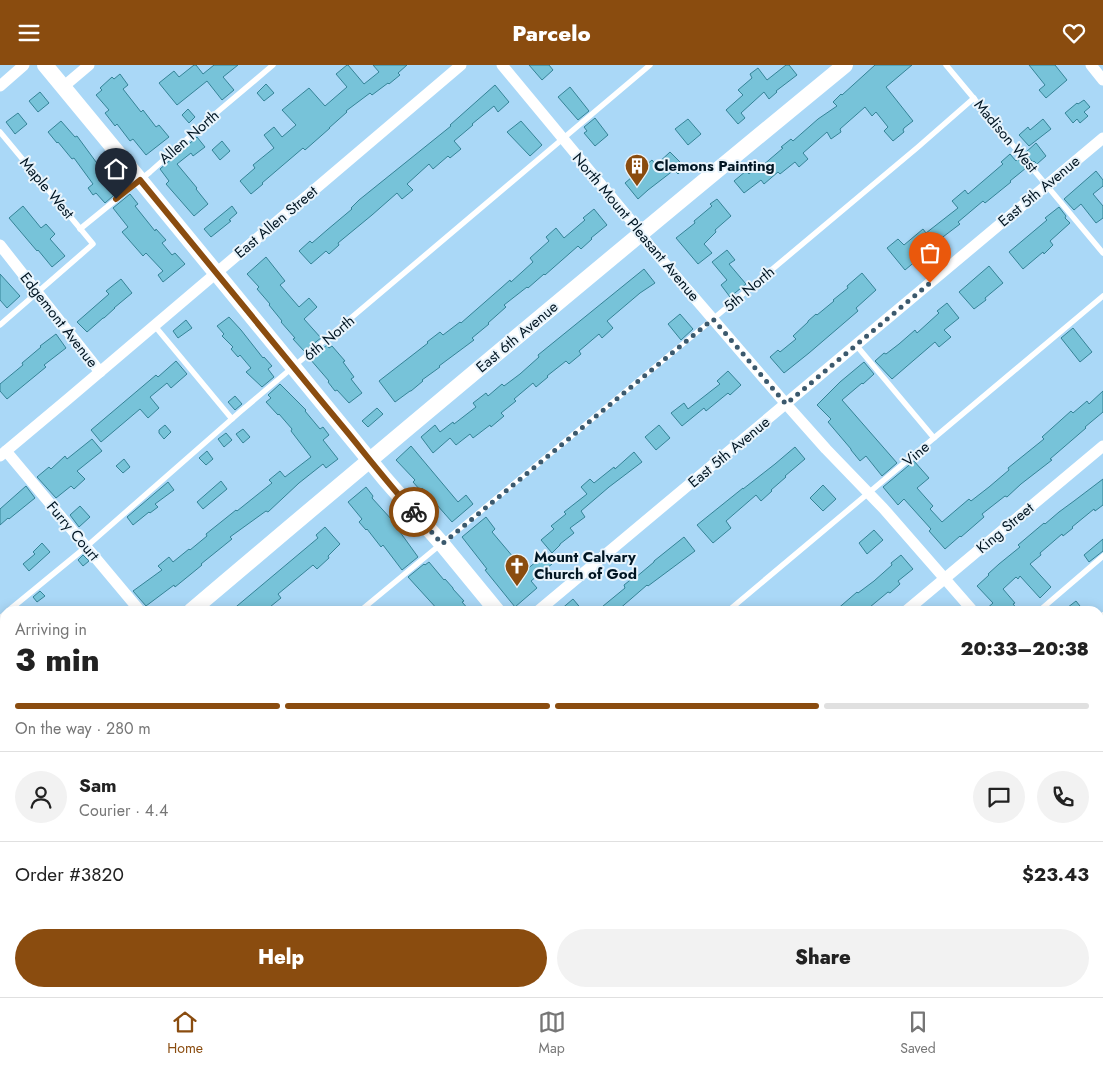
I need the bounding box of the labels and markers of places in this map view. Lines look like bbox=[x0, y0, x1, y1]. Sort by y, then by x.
pin bbox=[95, 148, 137, 199]
building icon: Clemons Painting bbox=[624, 153, 650, 187]
place label: Clemons Painting bbox=[654, 155, 775, 177]
pin bbox=[909, 232, 951, 283]
place label: Mount Calvary Church of God bbox=[534, 546, 637, 585]
church icon: Mount Calvary Church of God bbox=[504, 553, 530, 587]

